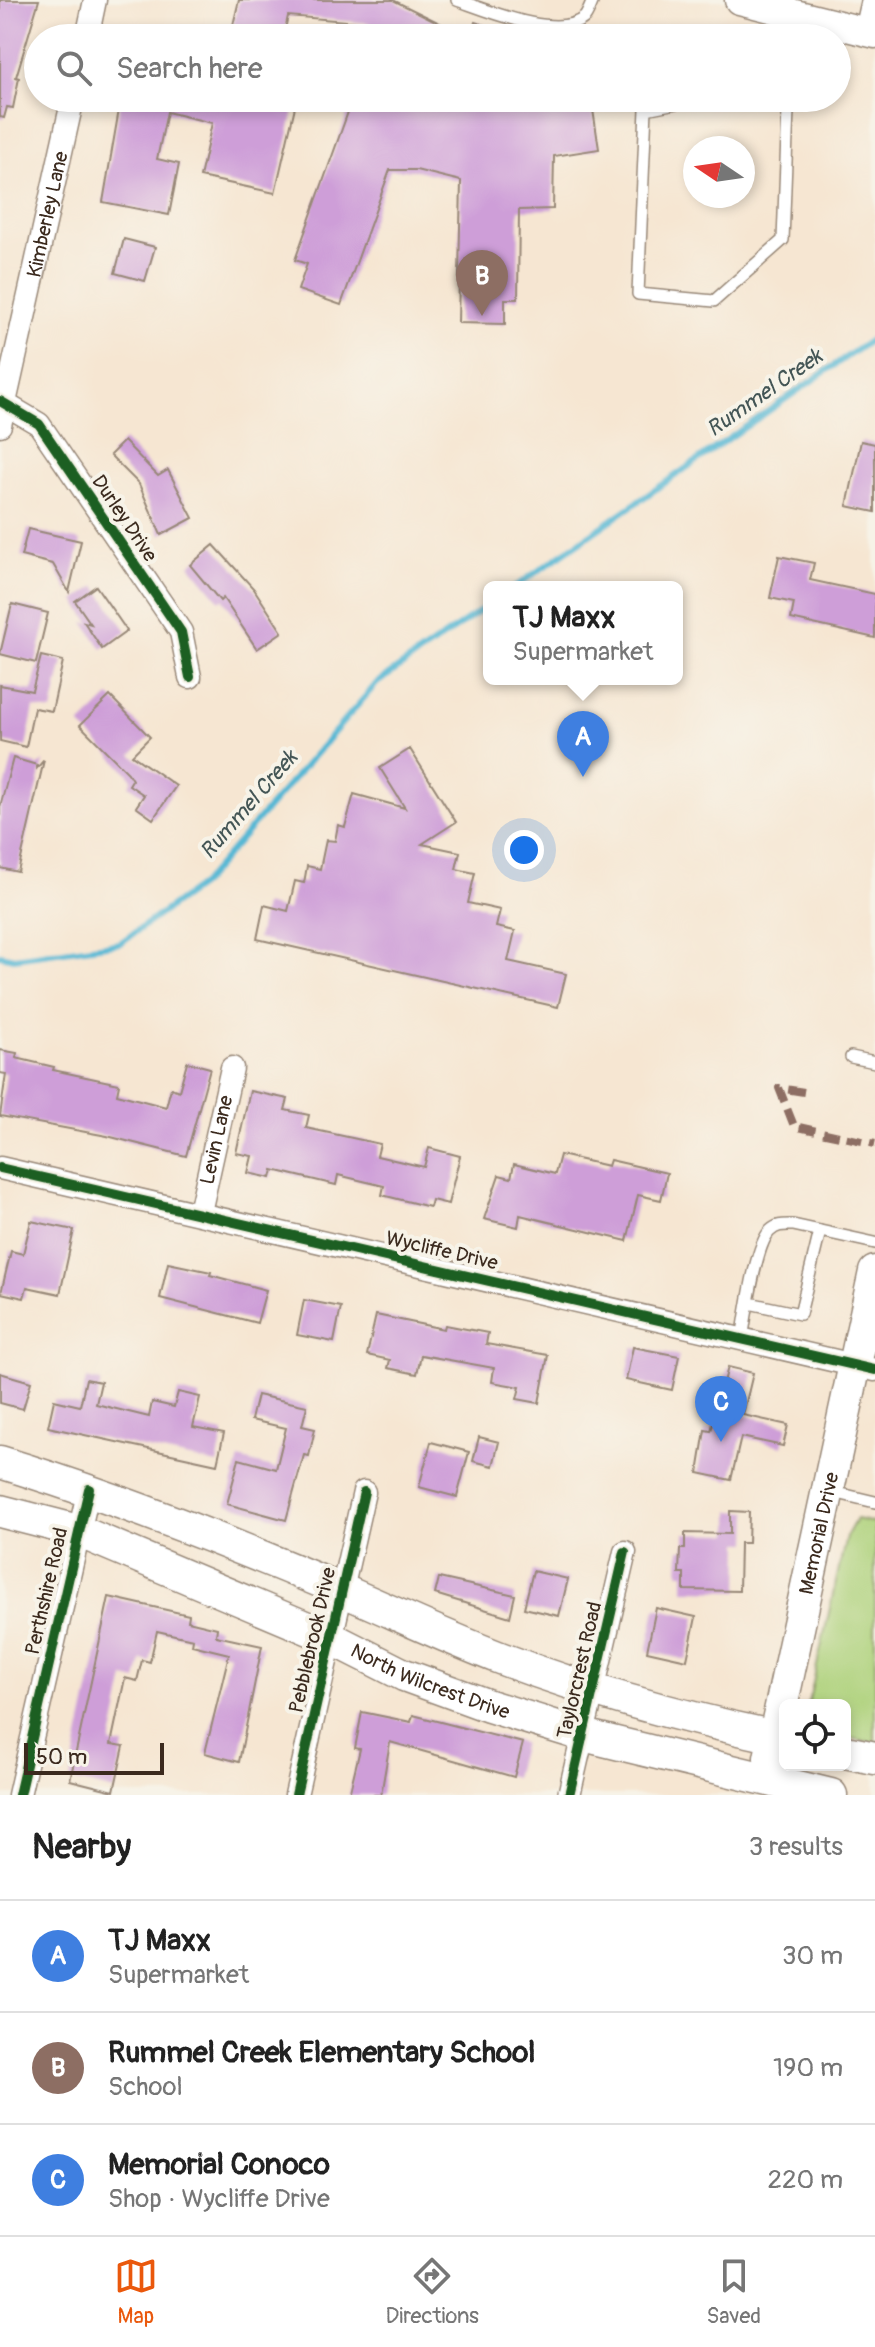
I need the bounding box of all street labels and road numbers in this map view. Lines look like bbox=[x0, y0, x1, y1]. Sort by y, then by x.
street label: Kimberley Lane bbox=[21, 149, 74, 280]
street label: Durley Drive bbox=[86, 470, 163, 567]
street label: Levin Lane bbox=[195, 1093, 239, 1187]
street label: Wycliffe Drive bbox=[383, 1225, 500, 1276]
street label: Memorial Drive bbox=[794, 1470, 844, 1597]
street label: Perthshire Road bbox=[20, 1525, 73, 1657]
street label: Pebblebrook Drive bbox=[284, 1565, 341, 1715]
street label: Taylorcrest Road bbox=[552, 1599, 607, 1741]
street label: North Wilcrest Drive bbox=[347, 1638, 513, 1725]

